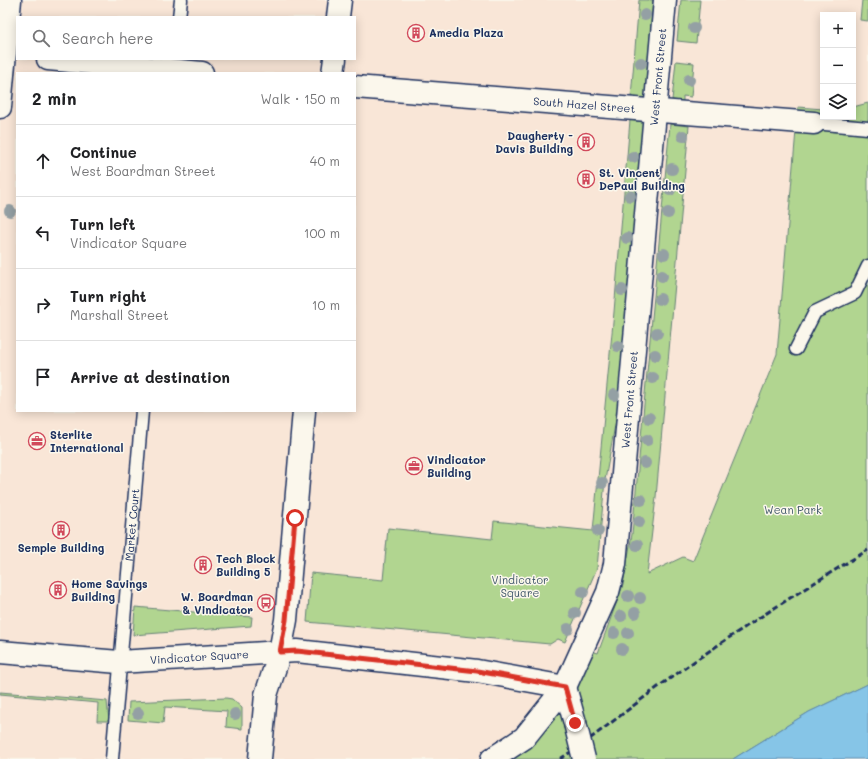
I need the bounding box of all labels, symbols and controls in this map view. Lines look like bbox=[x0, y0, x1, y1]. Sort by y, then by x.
map controls bbox=[820, 12, 856, 120]
button: + bbox=[820, 12, 856, 48]
search box bbox=[16, 16, 356, 60]
building icon: Amedia Plaza bbox=[406, 23, 426, 43]
place label: Amedia Plaza bbox=[429, 25, 504, 40]
icon: search bbox=[30, 27, 52, 49]
street label: West Front Street bbox=[646, 27, 670, 126]
text: Search here bbox=[62, 28, 153, 48]
button: − bbox=[820, 48, 856, 84]
button: layers bbox=[820, 84, 856, 120]
text: 2 min bbox=[32, 87, 77, 109]
text: Walk · 150 m bbox=[260, 90, 340, 107]
street label: South Hazel Street bbox=[533, 93, 636, 116]
place label: Daugherty - Davis Building bbox=[495, 128, 573, 156]
building icon: Daugherty - Davis Building bbox=[576, 132, 596, 152]
text: Continue bbox=[70, 142, 137, 162]
icon: ahead bbox=[32, 150, 54, 172]
text: 40 m bbox=[310, 152, 340, 169]
text: West Boardman Street bbox=[70, 162, 216, 179]
place label: St. Vincent DePaul Building bbox=[599, 165, 685, 193]
building icon: St. Vincent DePaul Building bbox=[576, 169, 596, 189]
text: Turn left bbox=[70, 214, 135, 234]
icon: left bbox=[32, 222, 54, 244]
text: 100 m bbox=[304, 224, 340, 241]
text: Vindicator Square bbox=[70, 234, 187, 251]
text: Turn right bbox=[70, 286, 147, 306]
icon: right bbox=[32, 294, 54, 316]
text: 10 m bbox=[312, 296, 340, 313]
text: Marshall Street bbox=[70, 306, 169, 323]
street label: West Front Street bbox=[617, 350, 641, 449]
icon: arrive bbox=[32, 366, 54, 388]
text: Arrive at destination bbox=[70, 367, 230, 387]
place label: Sterlite International bbox=[50, 427, 124, 455]
office icon: Sterlite International bbox=[27, 431, 47, 451]
place label: Vindicator Building bbox=[427, 452, 486, 480]
office icon: Vindicator Building bbox=[404, 456, 424, 476]
street label: Market Court bbox=[121, 488, 142, 562]
park label: Wean Park bbox=[764, 502, 822, 517]
route start bbox=[286, 509, 304, 527]
building icon: Semple Building bbox=[51, 520, 71, 540]
place label: Semple Building bbox=[18, 540, 105, 555]
place label: Tech Block Building 5 bbox=[216, 551, 276, 579]
building icon: Tech Block Building 5 bbox=[193, 555, 213, 575]
park label: Vindicator Square bbox=[491, 572, 549, 600]
place label: Home Savings Building bbox=[71, 576, 148, 604]
building icon: Home Savings Building bbox=[48, 580, 68, 600]
place label: W. Boardman & Vindicator bbox=[181, 589, 253, 617]
bus stop icon: W. Boardman & Vindicator bbox=[256, 593, 276, 613]
street label: Vindicator Square bbox=[149, 646, 250, 667]
route end bbox=[566, 714, 584, 732]

